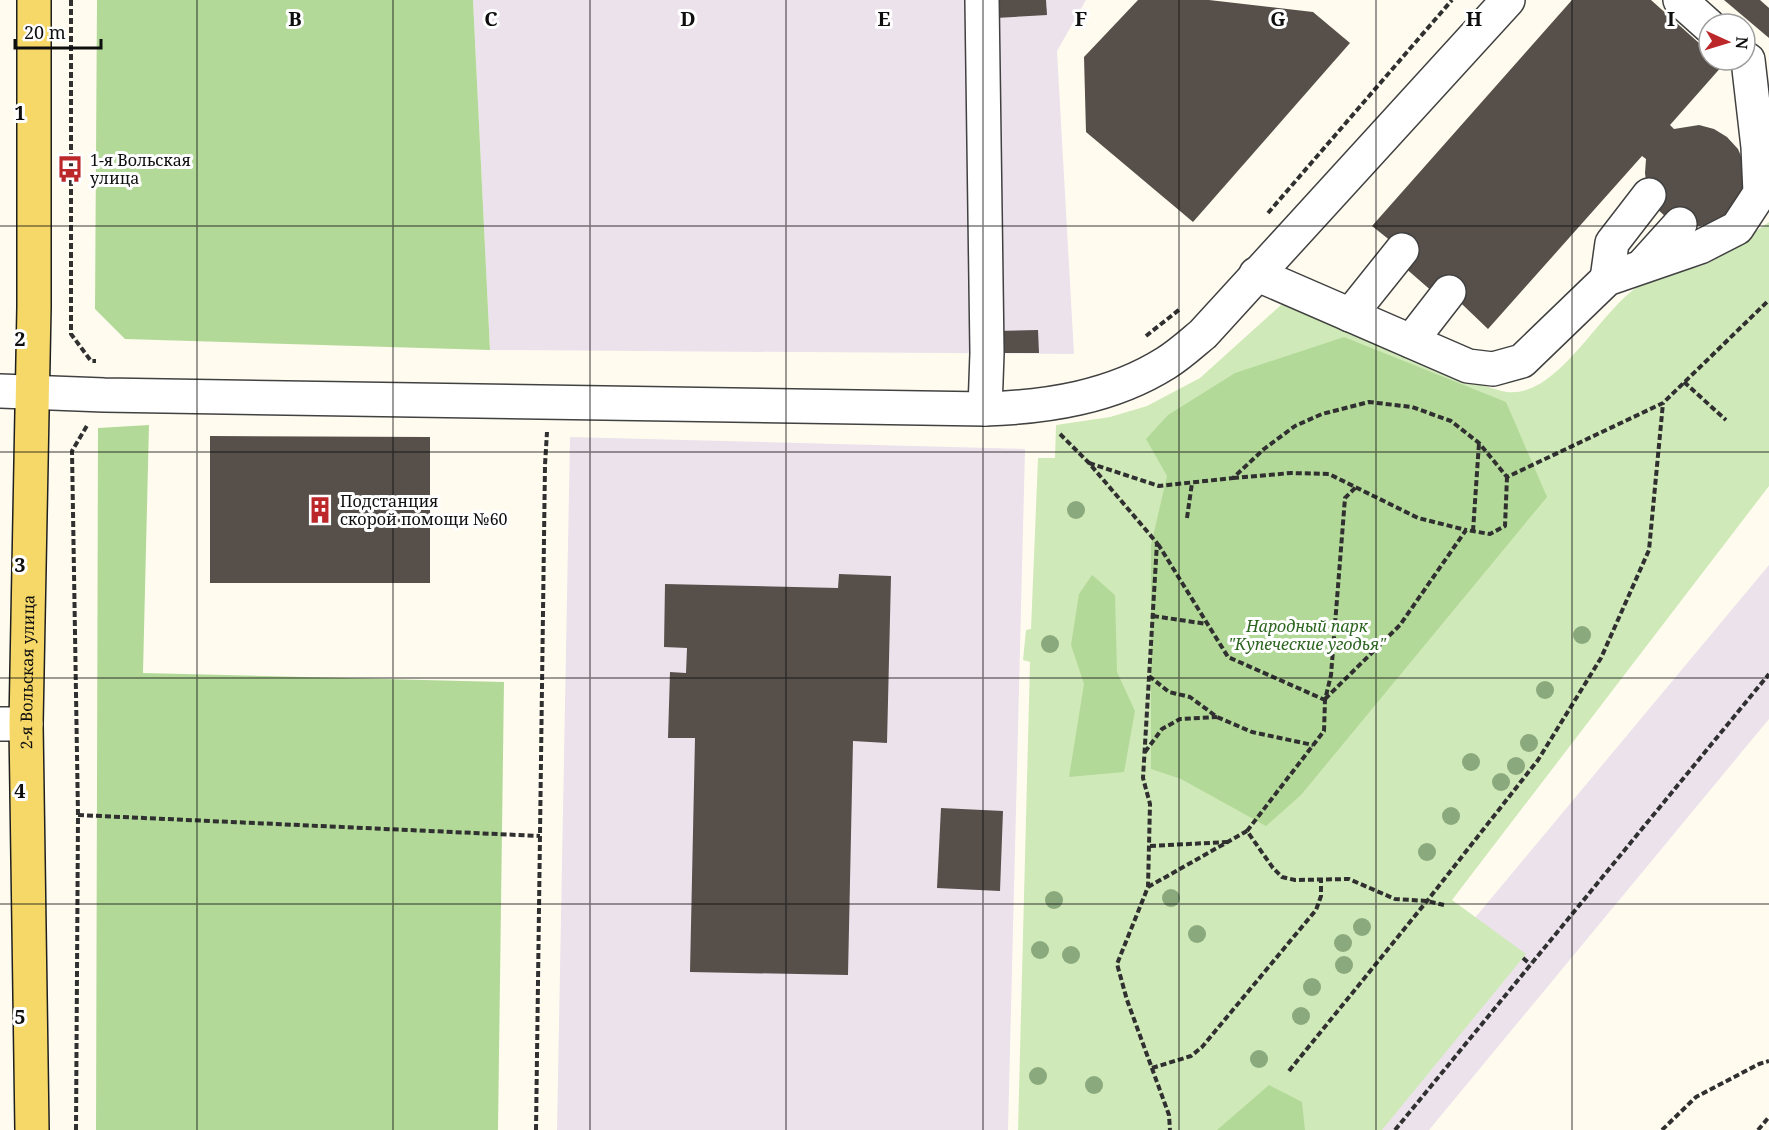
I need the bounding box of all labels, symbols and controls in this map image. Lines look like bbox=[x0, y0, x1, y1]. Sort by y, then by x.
text: B bbox=[288, 5, 302, 32]
text: C bbox=[484, 5, 498, 32]
text: D bbox=[680, 5, 696, 32]
text: E bbox=[877, 5, 891, 32]
text: F bbox=[1075, 5, 1087, 32]
text: G bbox=[1270, 5, 1286, 32]
text: H bbox=[1466, 5, 1482, 32]
text: I bbox=[1667, 5, 1675, 32]
scale bar bbox=[15, 12, 100, 50]
north arrow bbox=[1697, 12, 1757, 72]
text: 20 m bbox=[24, 20, 66, 44]
text: N bbox=[1731, 36, 1753, 50]
text: 1 bbox=[14, 99, 26, 126]
place label: 1-я Вольская улица bbox=[90, 149, 191, 189]
bus stop icon: 1-я Вольская улица bbox=[55, 154, 85, 184]
text: 2 bbox=[14, 325, 26, 352]
place label: Подстанция скорой помощи №60 bbox=[340, 490, 508, 530]
building icon: Подстанция скорой помощи №60 bbox=[305, 495, 335, 525]
text: 3 bbox=[14, 551, 26, 578]
street label: 2-я Вольская улица bbox=[15, 595, 39, 749]
park label: Народный парк "Купеческие угодья" bbox=[1228, 615, 1387, 655]
text: 4 bbox=[14, 777, 26, 804]
text: 5 bbox=[14, 1003, 26, 1030]

